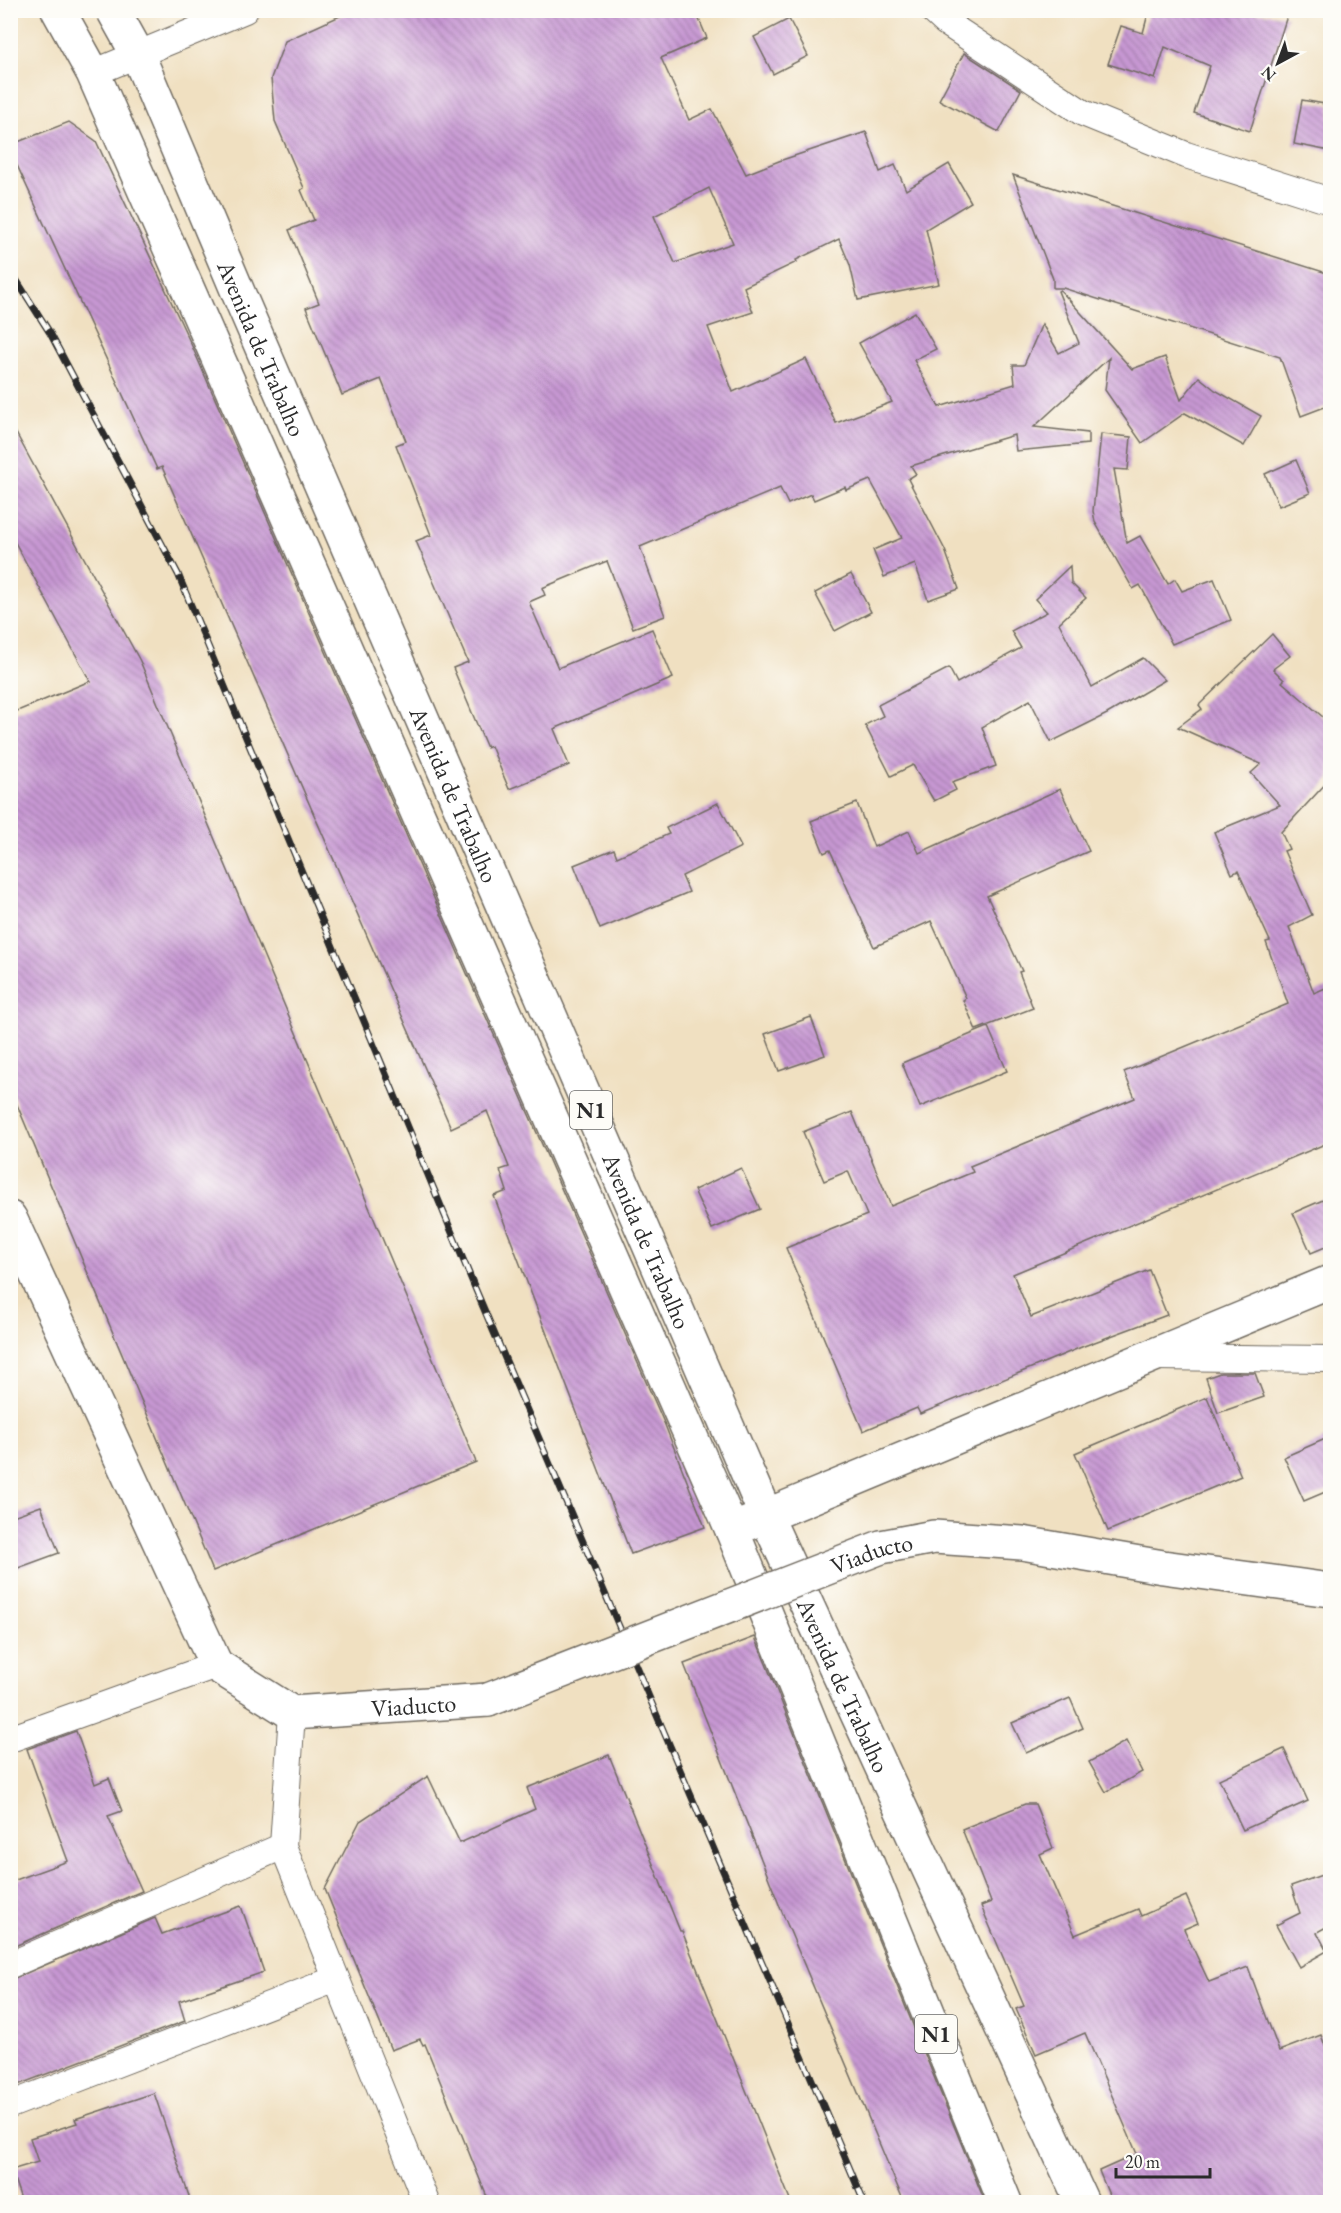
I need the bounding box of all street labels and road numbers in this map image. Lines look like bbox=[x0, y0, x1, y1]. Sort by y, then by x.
street label: Avenida de Trabalho bbox=[210, 255, 314, 441]
street label: Avenida de Trabalho bbox=[403, 701, 506, 887]
road number: N1 bbox=[570, 1091, 612, 1129]
street label: Avenida de Trabalho bbox=[595, 1147, 699, 1334]
street label: Viaducto bbox=[826, 1526, 915, 1581]
street label: Avenida de Trabalho bbox=[790, 1592, 897, 1777]
street label: Viaducto bbox=[370, 1687, 457, 1723]
road number: N1 bbox=[915, 2015, 957, 2053]

